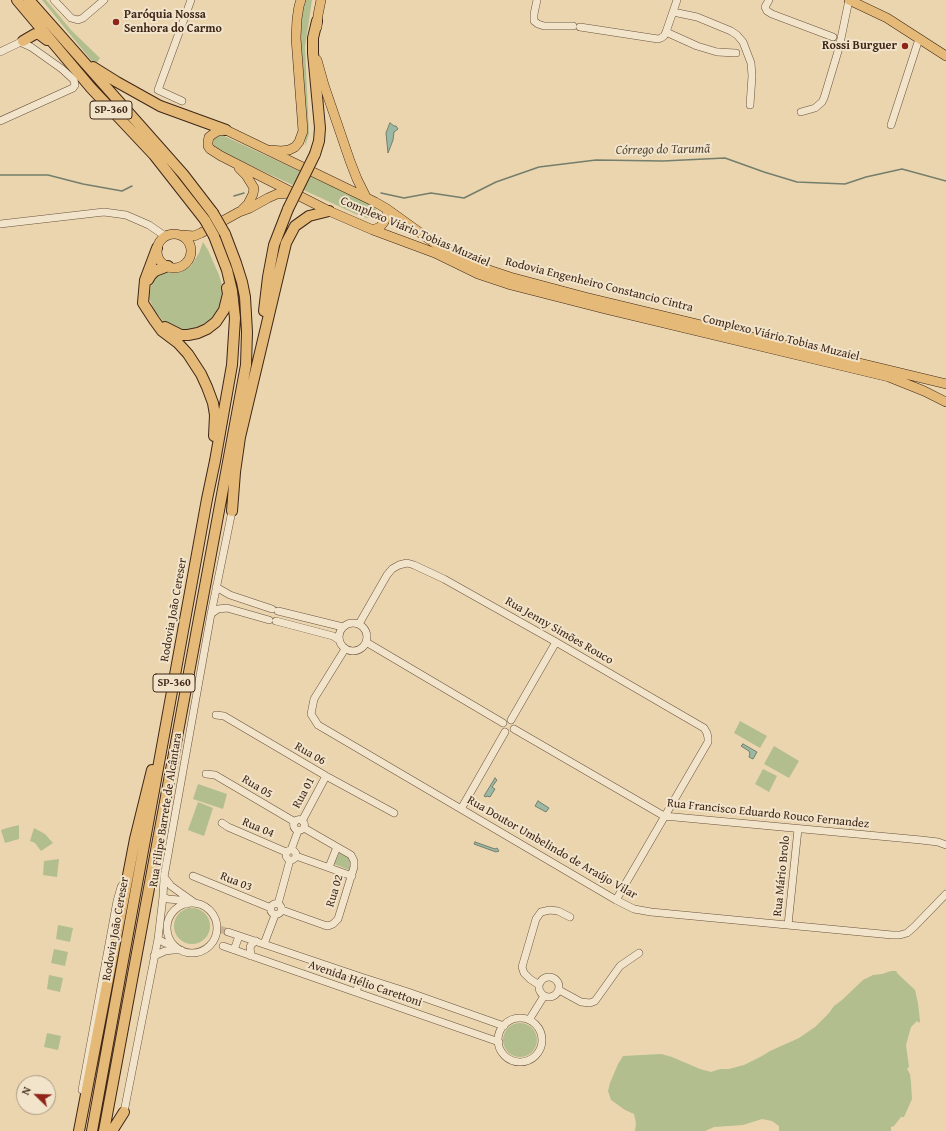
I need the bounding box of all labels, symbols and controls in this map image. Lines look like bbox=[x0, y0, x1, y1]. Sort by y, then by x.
place label: Paróquia Nossa Senhora do Carmo bbox=[124, 8, 222, 36]
marker: Paróquia Nossa Senhora do Carmo bbox=[111, 17, 121, 27]
place label: Rossi Burguer bbox=[822, 39, 897, 53]
marker: Rossi Burguer bbox=[900, 41, 910, 51]
road number: SP-360 bbox=[90, 101, 132, 119]
water label: Córrego do Tarumã bbox=[616, 141, 710, 159]
street label: Complexo Viário Tobias Muzaiel bbox=[338, 194, 492, 270]
street label: Rodovia Engenheiro Constancio Cintra bbox=[504, 255, 694, 315]
street label: Complexo Viário Tobias Muzaiel bbox=[701, 312, 861, 364]
street label: Rodovia João Cereser bbox=[158, 557, 190, 663]
street label: Rua Jenny Simões Rouco bbox=[502, 594, 616, 668]
road number: SP-360 bbox=[153, 674, 195, 692]
street label: Rua Filipe Barrete de Alcântara bbox=[147, 732, 185, 888]
street label: Rua 06 bbox=[292, 739, 328, 769]
street label: Rua 05 bbox=[239, 772, 275, 802]
street label: Rua 01 bbox=[290, 775, 318, 811]
street label: Rua Doutor Umbelindo de Araújo Vilar bbox=[464, 793, 640, 903]
street label: Rua Francisco Eduardo Rouco Fernandez bbox=[666, 796, 870, 832]
street label: Rua 04 bbox=[240, 815, 276, 841]
street label: Rua Mário Brolo bbox=[771, 835, 793, 917]
street label: Rua 03 bbox=[218, 869, 254, 895]
street label: Rua 02 bbox=[323, 873, 347, 909]
street label: Rodovia João Cereser bbox=[100, 876, 132, 982]
street label: Avenida Hélio Carettoni bbox=[306, 958, 424, 1010]
north arrow bbox=[16, 1075, 56, 1115]
text: N bbox=[17, 1084, 35, 1097]

